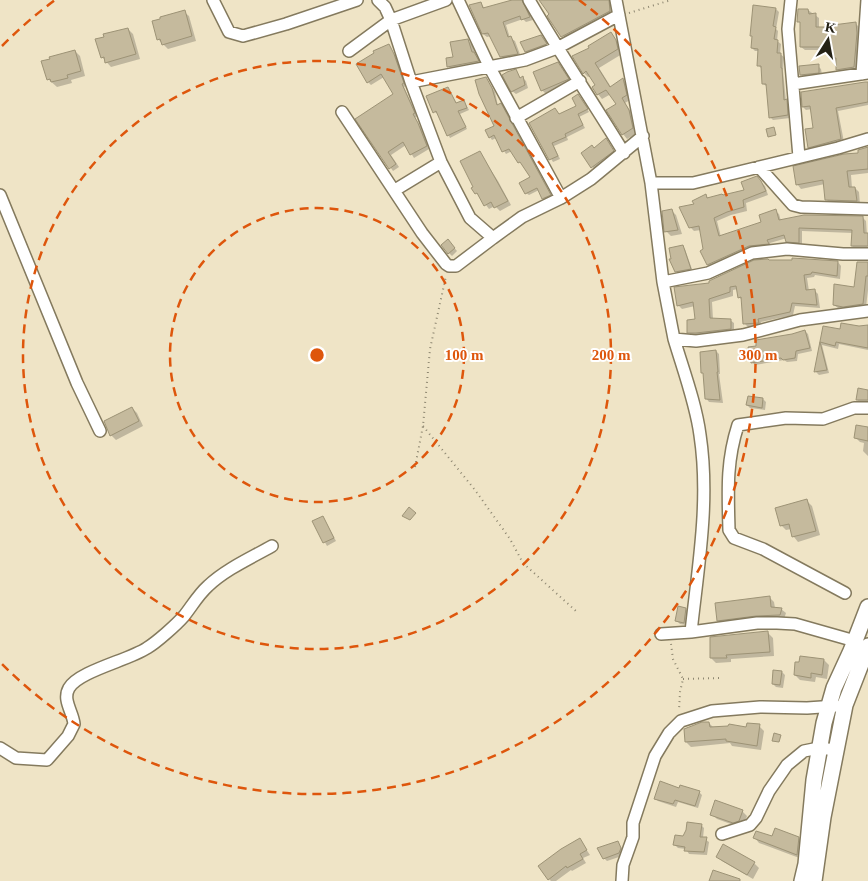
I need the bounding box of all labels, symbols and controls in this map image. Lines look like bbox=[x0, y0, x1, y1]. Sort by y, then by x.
north arrow bbox=[803, 15, 853, 65]
text: K bbox=[824, 19, 837, 36]
centre of rings bbox=[308, 346, 326, 364]
text: 100 m bbox=[445, 347, 484, 363]
text: 200 m bbox=[592, 347, 631, 363]
text: 300 m bbox=[739, 347, 778, 363]

